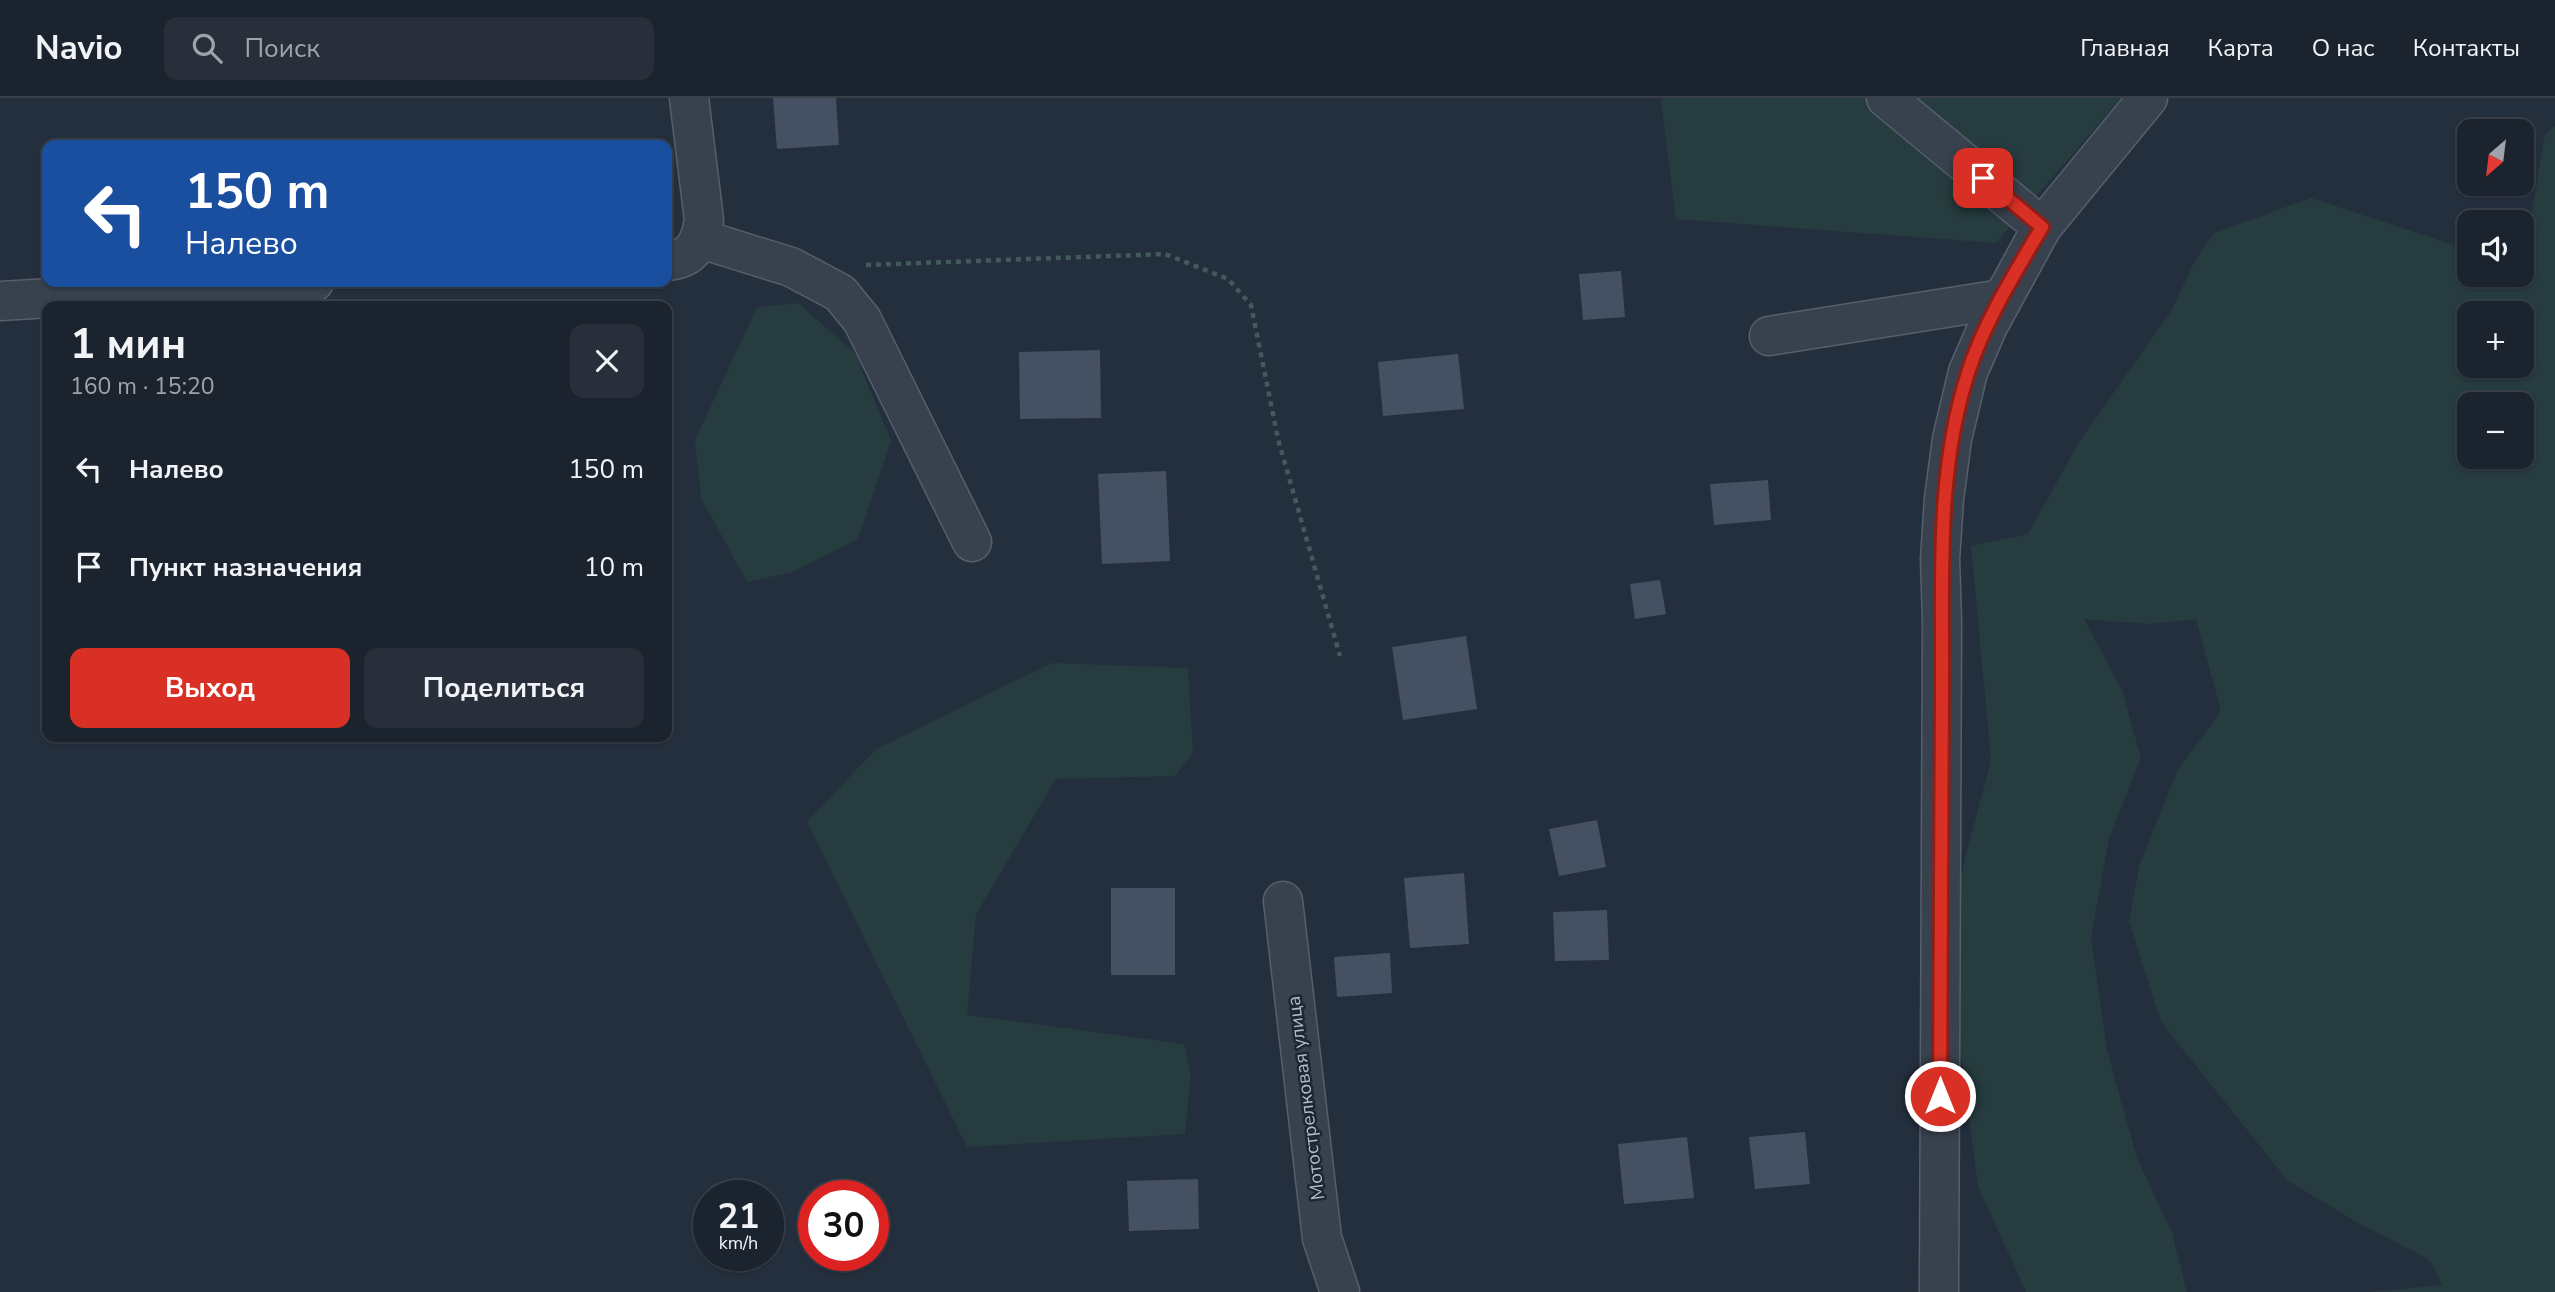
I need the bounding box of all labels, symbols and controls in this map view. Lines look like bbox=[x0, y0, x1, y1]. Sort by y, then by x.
search box bbox=[164, 17, 654, 80]
text: Navio bbox=[35, 26, 122, 71]
icon: search bbox=[188, 29, 226, 67]
text: Поиск bbox=[244, 31, 320, 66]
text: Главная bbox=[2080, 32, 2170, 64]
text: Карта bbox=[2208, 32, 2274, 64]
text: О нас bbox=[2312, 32, 2375, 64]
text: Контакты bbox=[2413, 32, 2520, 64]
north arrow bbox=[2457, 119, 2534, 196]
map controls bbox=[2457, 119, 2534, 469]
pin bbox=[1953, 148, 2013, 208]
text: 150 m bbox=[185, 158, 329, 225]
icon: arrive bbox=[1964, 159, 2002, 197]
icon: left bbox=[70, 168, 161, 259]
button: sound bbox=[2457, 210, 2534, 287]
text: Налево bbox=[185, 222, 298, 265]
button: + bbox=[2457, 301, 2534, 378]
text: 1 мин bbox=[70, 316, 186, 373]
button: close bbox=[570, 324, 644, 398]
text: 160 m · 15:20 bbox=[70, 371, 215, 402]
button: − bbox=[2457, 392, 2534, 469]
icon: left bbox=[70, 450, 108, 488]
text: Налево bbox=[129, 452, 224, 487]
text: 150 m bbox=[568, 452, 644, 487]
icon: arrive bbox=[70, 548, 108, 586]
text: Пункт назначения bbox=[129, 550, 362, 585]
text: 10 m bbox=[584, 550, 644, 585]
button: Выход bbox=[70, 648, 350, 728]
button: Поделиться bbox=[364, 648, 644, 728]
street label: Мотострелковая улица bbox=[1281, 994, 1331, 1202]
position arrow bbox=[1903, 1059, 1977, 1133]
speed limit sign: 30 bbox=[798, 1180, 889, 1271]
text: 21 bbox=[717, 1193, 760, 1240]
text: km/h bbox=[719, 1231, 758, 1255]

